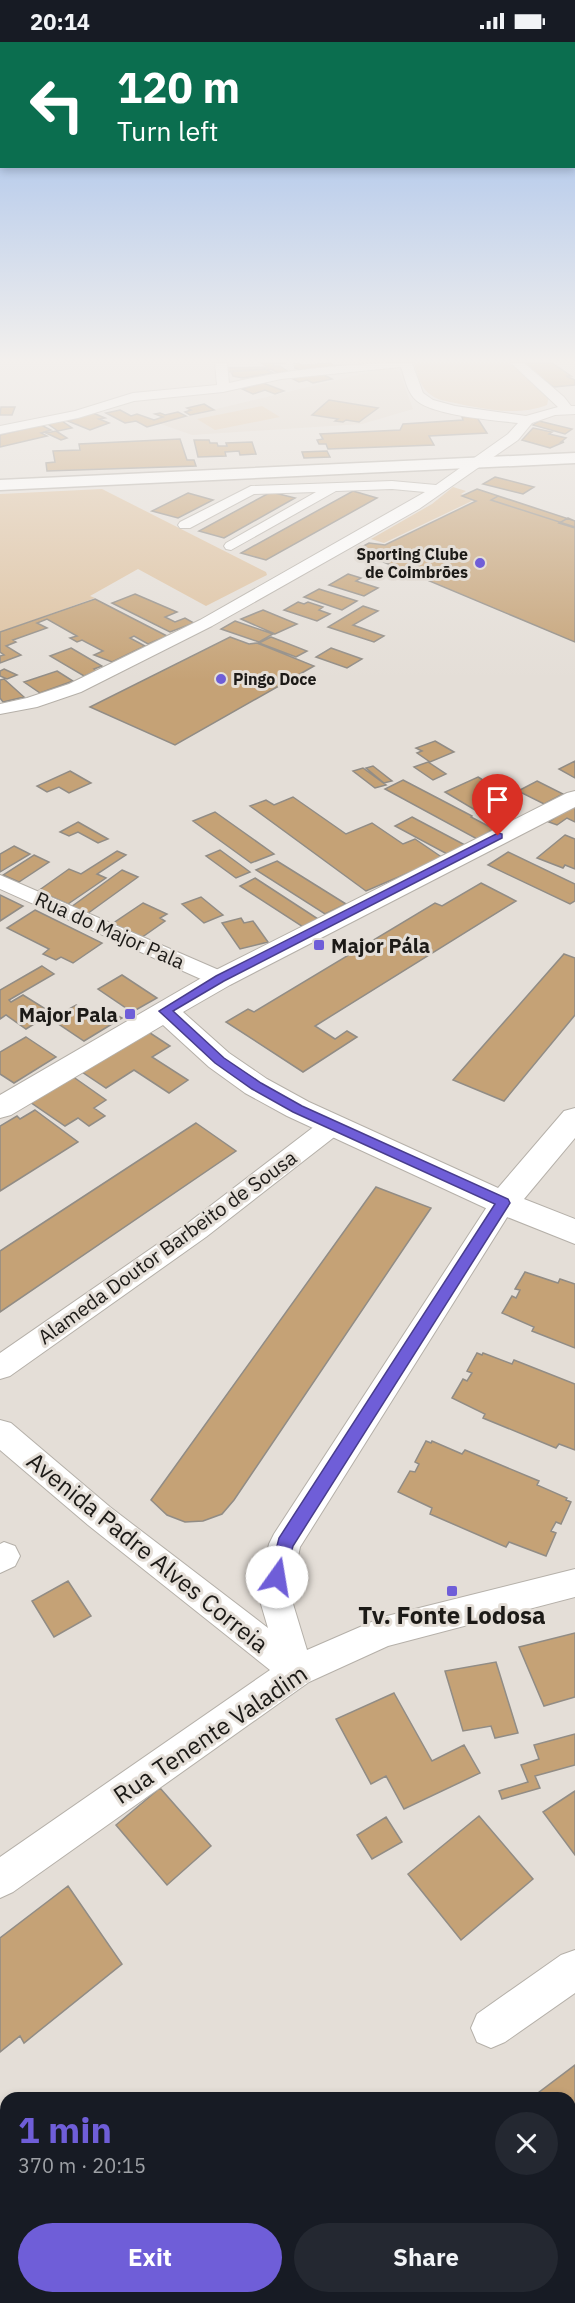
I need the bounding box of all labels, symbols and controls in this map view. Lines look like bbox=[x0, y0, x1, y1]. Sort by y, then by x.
text: 20:14 bbox=[30, 7, 90, 36]
text: 120 m bbox=[117, 60, 240, 115]
icon: left bbox=[18, 66, 96, 144]
text: Turn left bbox=[117, 113, 218, 148]
place label: Sporting Clube de Coimbrões bbox=[356, 544, 468, 582]
marker: Sporting Clube de Coimbrões bbox=[473, 556, 487, 570]
place label: Pingo Doce bbox=[233, 669, 317, 689]
marker: Pingo Doce bbox=[214, 672, 228, 686]
pin bbox=[472, 774, 523, 836]
icon: arrive bbox=[481, 783, 514, 816]
street label: Rua do Major Pala bbox=[31, 885, 189, 975]
place label: Major Pála bbox=[331, 932, 430, 959]
marker: Major Pála bbox=[312, 938, 326, 952]
place label: Major Pala bbox=[19, 1001, 118, 1028]
marker: Major Pala bbox=[123, 1007, 137, 1021]
street label: Alameda Doutor Barbeito de Sousa bbox=[32, 1144, 302, 1350]
street label: Avenida Padre Alves Correia bbox=[21, 1445, 276, 1660]
position arrow bbox=[245, 1545, 309, 1609]
marker: Tv. Fonte Lodosa bbox=[445, 1584, 459, 1598]
place label: Tv. Fonte Lodosa bbox=[358, 1599, 546, 1631]
street label: Rua Tenente Valadim bbox=[107, 1657, 313, 1811]
text: 1 min bbox=[18, 2106, 112, 2153]
button: close bbox=[495, 2112, 558, 2175]
text: 370 m · 20:15 bbox=[18, 2152, 146, 2179]
button: Exit bbox=[18, 2223, 282, 2292]
button: Share bbox=[294, 2223, 558, 2292]

